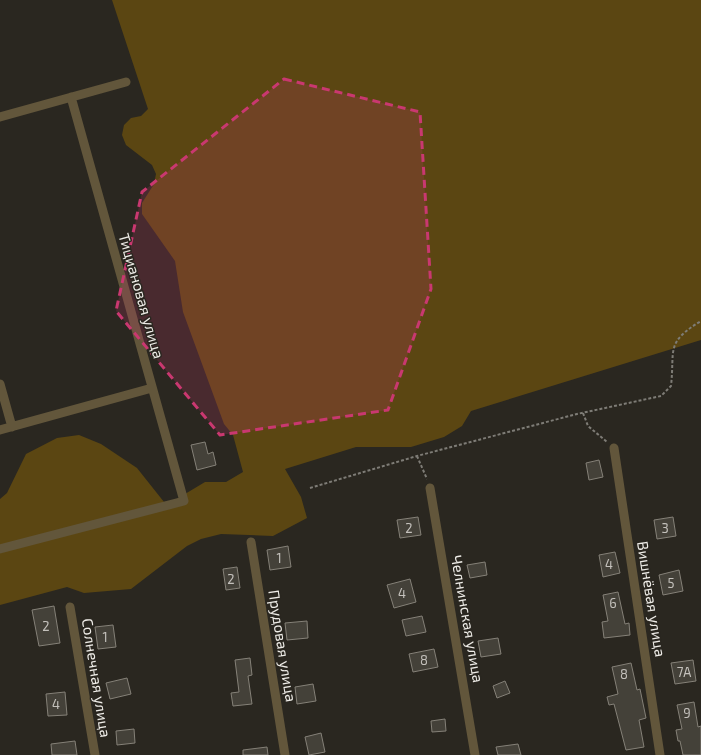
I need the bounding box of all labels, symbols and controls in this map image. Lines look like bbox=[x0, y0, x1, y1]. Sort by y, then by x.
street label: Тициановая улица bbox=[115, 231, 168, 361]
house number: 2 bbox=[405, 520, 413, 536]
house number: 3 bbox=[661, 520, 669, 536]
street label: Вишнёвая улица bbox=[633, 540, 670, 658]
house number: 1 bbox=[276, 550, 282, 566]
street label: Челнинская улица bbox=[447, 554, 488, 684]
house number: 4 bbox=[605, 556, 613, 572]
house number: 2 bbox=[227, 571, 235, 587]
house number: 5 bbox=[668, 575, 675, 591]
house number: 4 bbox=[398, 585, 406, 601]
street label: Прудовая улица bbox=[264, 588, 301, 703]
house number: 6 bbox=[609, 595, 617, 611]
street label: Солнечная улица bbox=[78, 617, 115, 739]
house number: 2 bbox=[42, 618, 50, 634]
house number: 1 bbox=[102, 629, 108, 645]
house number: 8 bbox=[420, 652, 428, 668]
house number: 7А bbox=[677, 664, 691, 680]
house number: 8 bbox=[620, 666, 628, 682]
house number: 4 bbox=[52, 696, 60, 712]
house number: 9 bbox=[683, 705, 691, 721]

